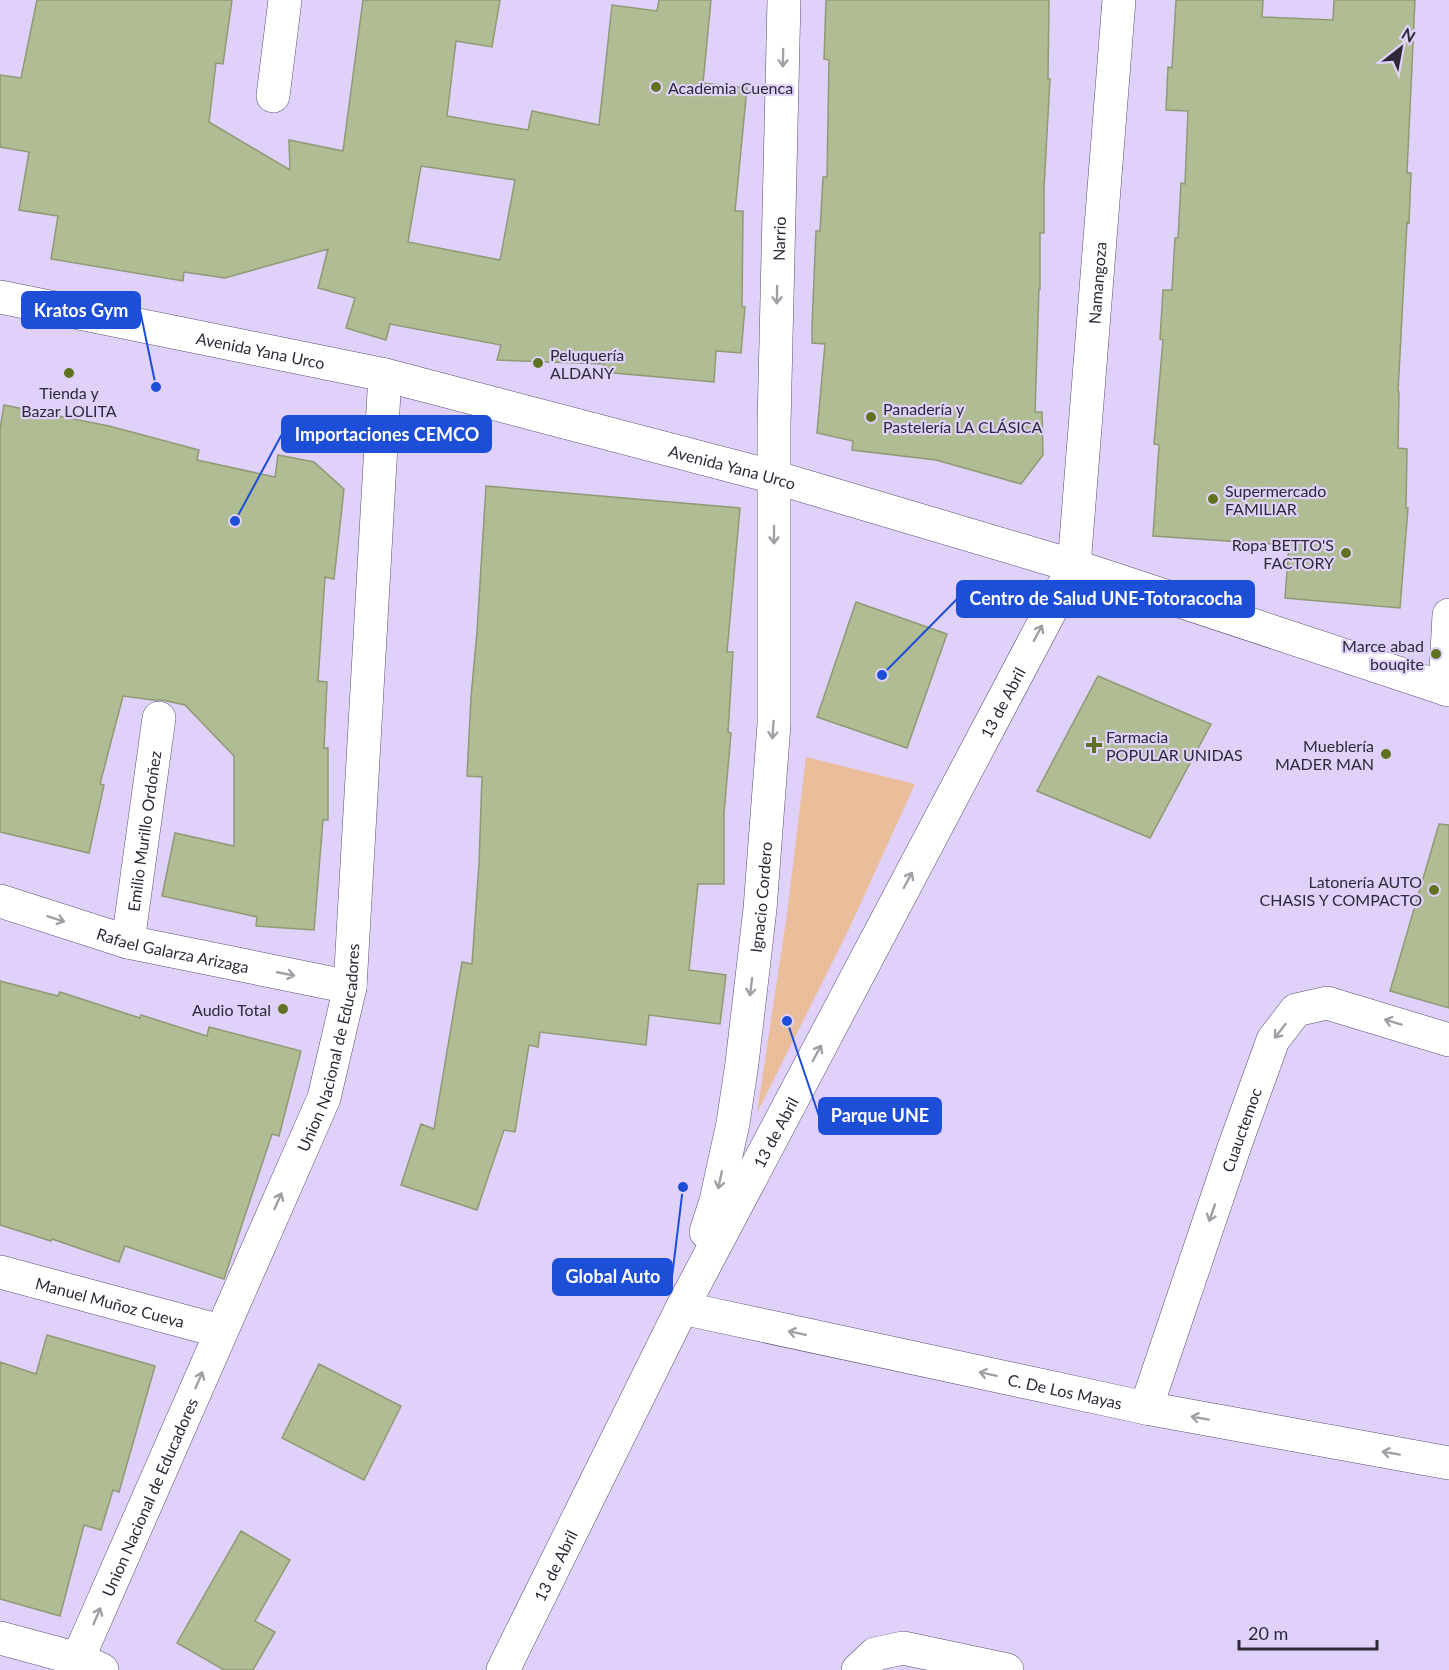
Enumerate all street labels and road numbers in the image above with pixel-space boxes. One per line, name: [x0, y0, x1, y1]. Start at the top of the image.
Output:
street label: Narrio: [768, 216, 788, 261]
street label: Namangoza: [1084, 241, 1109, 325]
street label: Avenida Yana Urco: [195, 328, 327, 372]
street label: Avenida Yana Urco: [667, 440, 798, 492]
street label: 13 de Abril: [976, 664, 1028, 741]
street label: Emilio Murillo Ordoñez: [123, 750, 164, 912]
street label: Ignacio Cordero: [745, 841, 775, 954]
street label: Rafael Galarza Arizaga: [94, 923, 251, 976]
street label: Union Nacional de Educadores: [292, 943, 362, 1154]
street label: Cuauctemoc: [1217, 1085, 1265, 1174]
street label: 13 de Abril: [749, 1093, 801, 1170]
street label: Manuel Muñoz Cueva: [34, 1272, 187, 1331]
street label: C. De Los Mayas: [1006, 1369, 1124, 1412]
street label: Union Nacional de Educadores: [97, 1395, 201, 1599]
street label: 13 de Abril: [529, 1526, 580, 1604]

